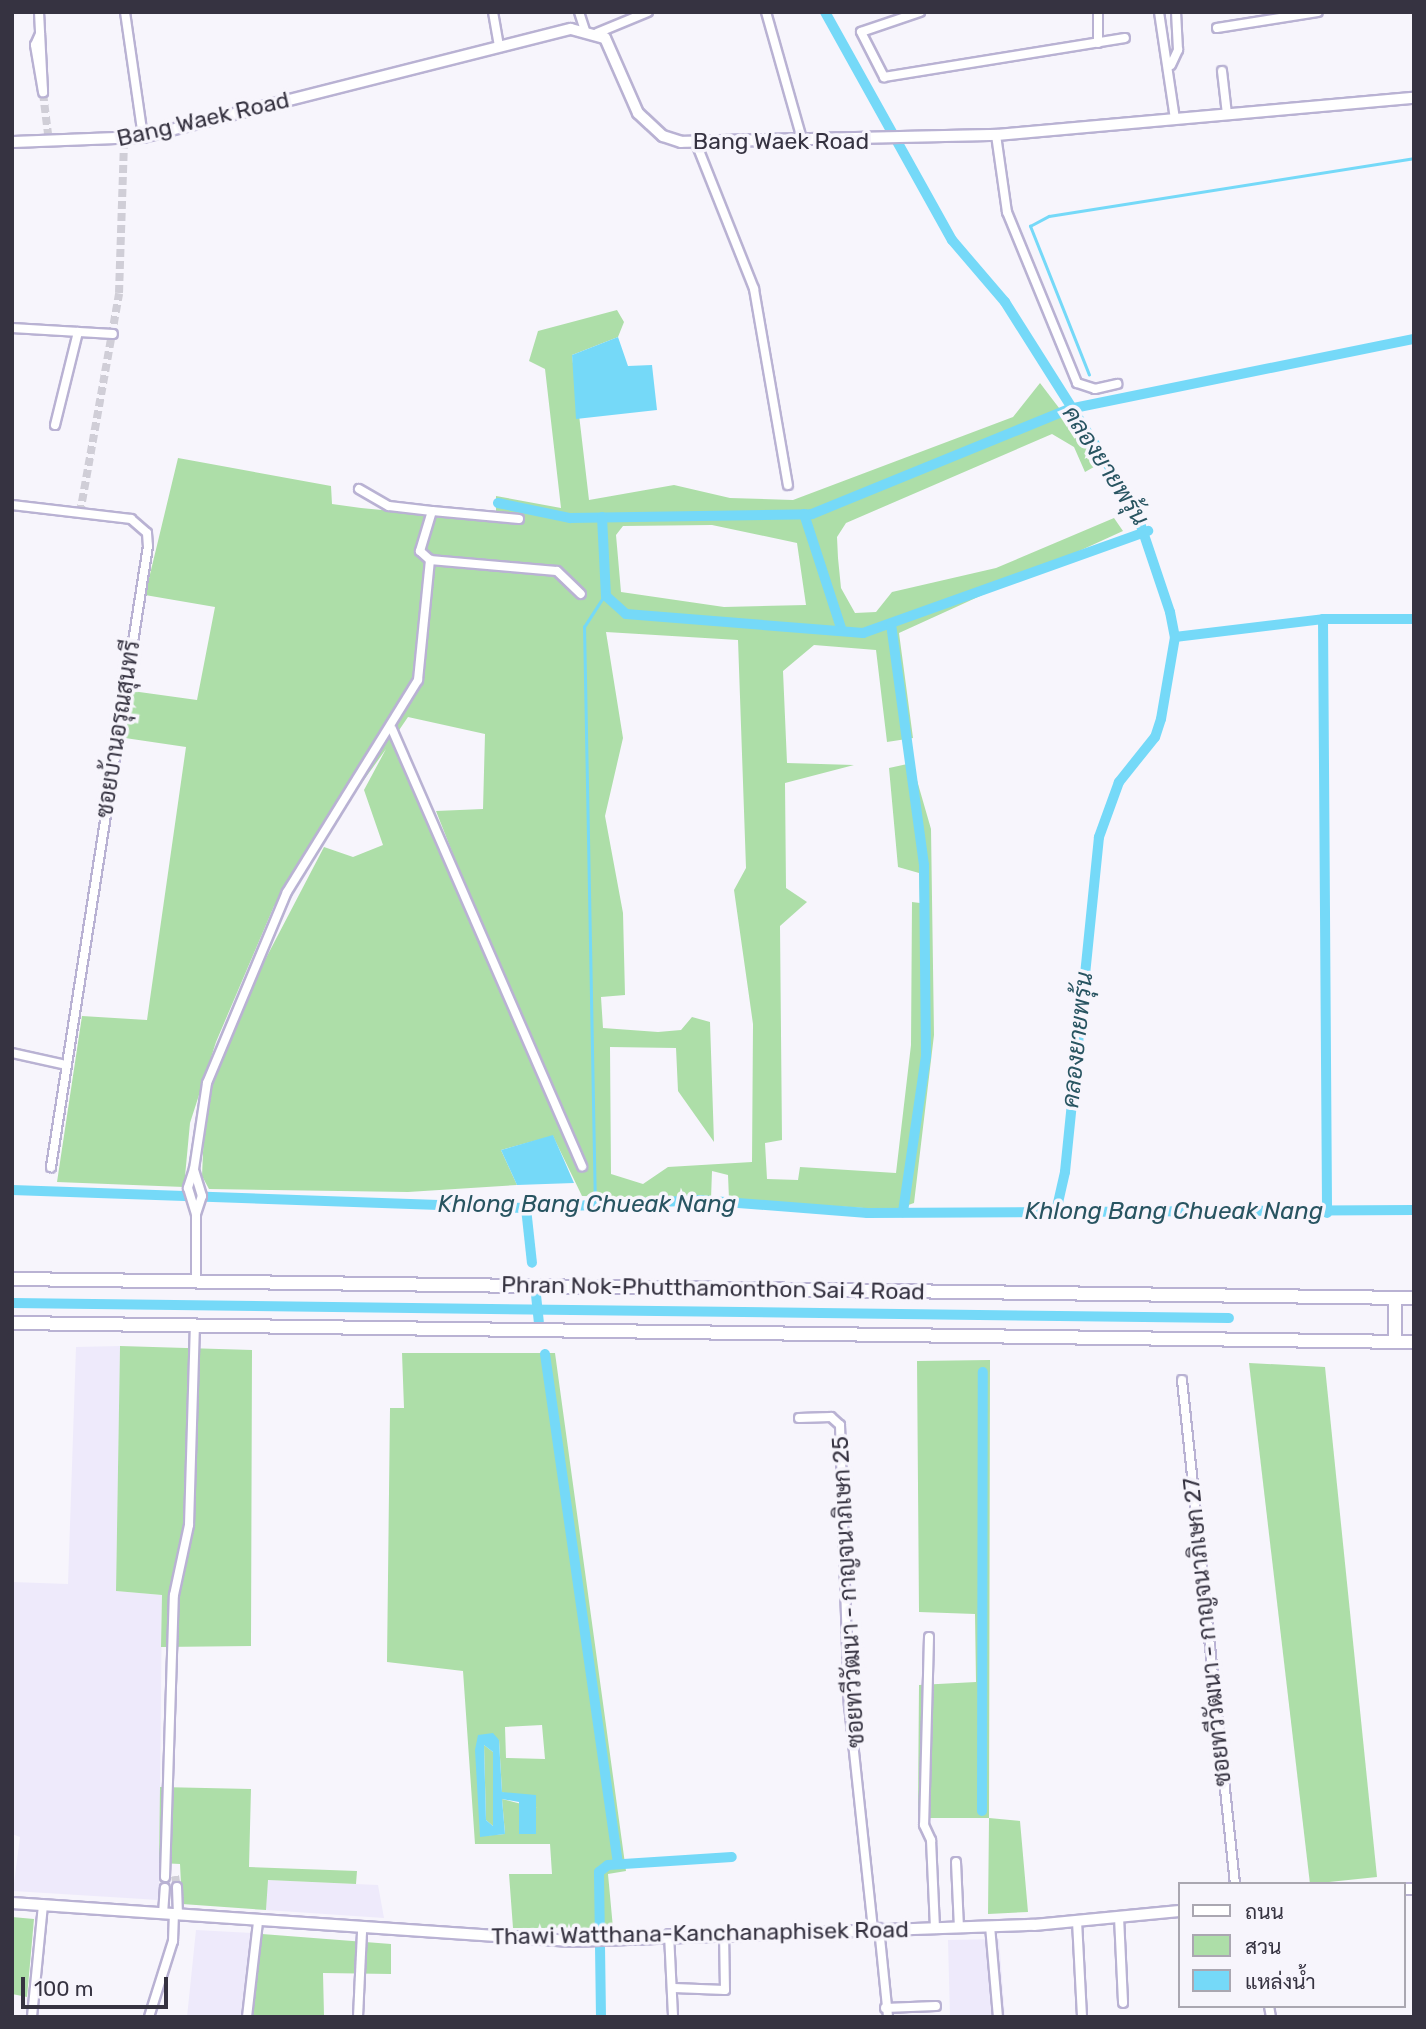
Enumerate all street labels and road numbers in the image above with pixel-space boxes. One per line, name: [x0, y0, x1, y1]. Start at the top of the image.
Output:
street label: Bang Waek Road: [114, 86, 292, 152]
street label: Bang Waek Road: [693, 127, 869, 155]
street label: ซอยบ้านอรุณสุนทรี: [90, 638, 146, 820]
street label: Phran Nok-Phutthamonthon Sai 4 Road: [501, 1271, 925, 1305]
street label: ซอยทวีวัฒนา - กาญจนาภิเษก 25: [826, 1436, 870, 1748]
street label: ซอยทวีวัฒนา - กาญจนาภิเษก 27: [1177, 1476, 1237, 1788]
street label: Thawi Watthana-Kanchanaphisek Road: [491, 1916, 909, 1950]

